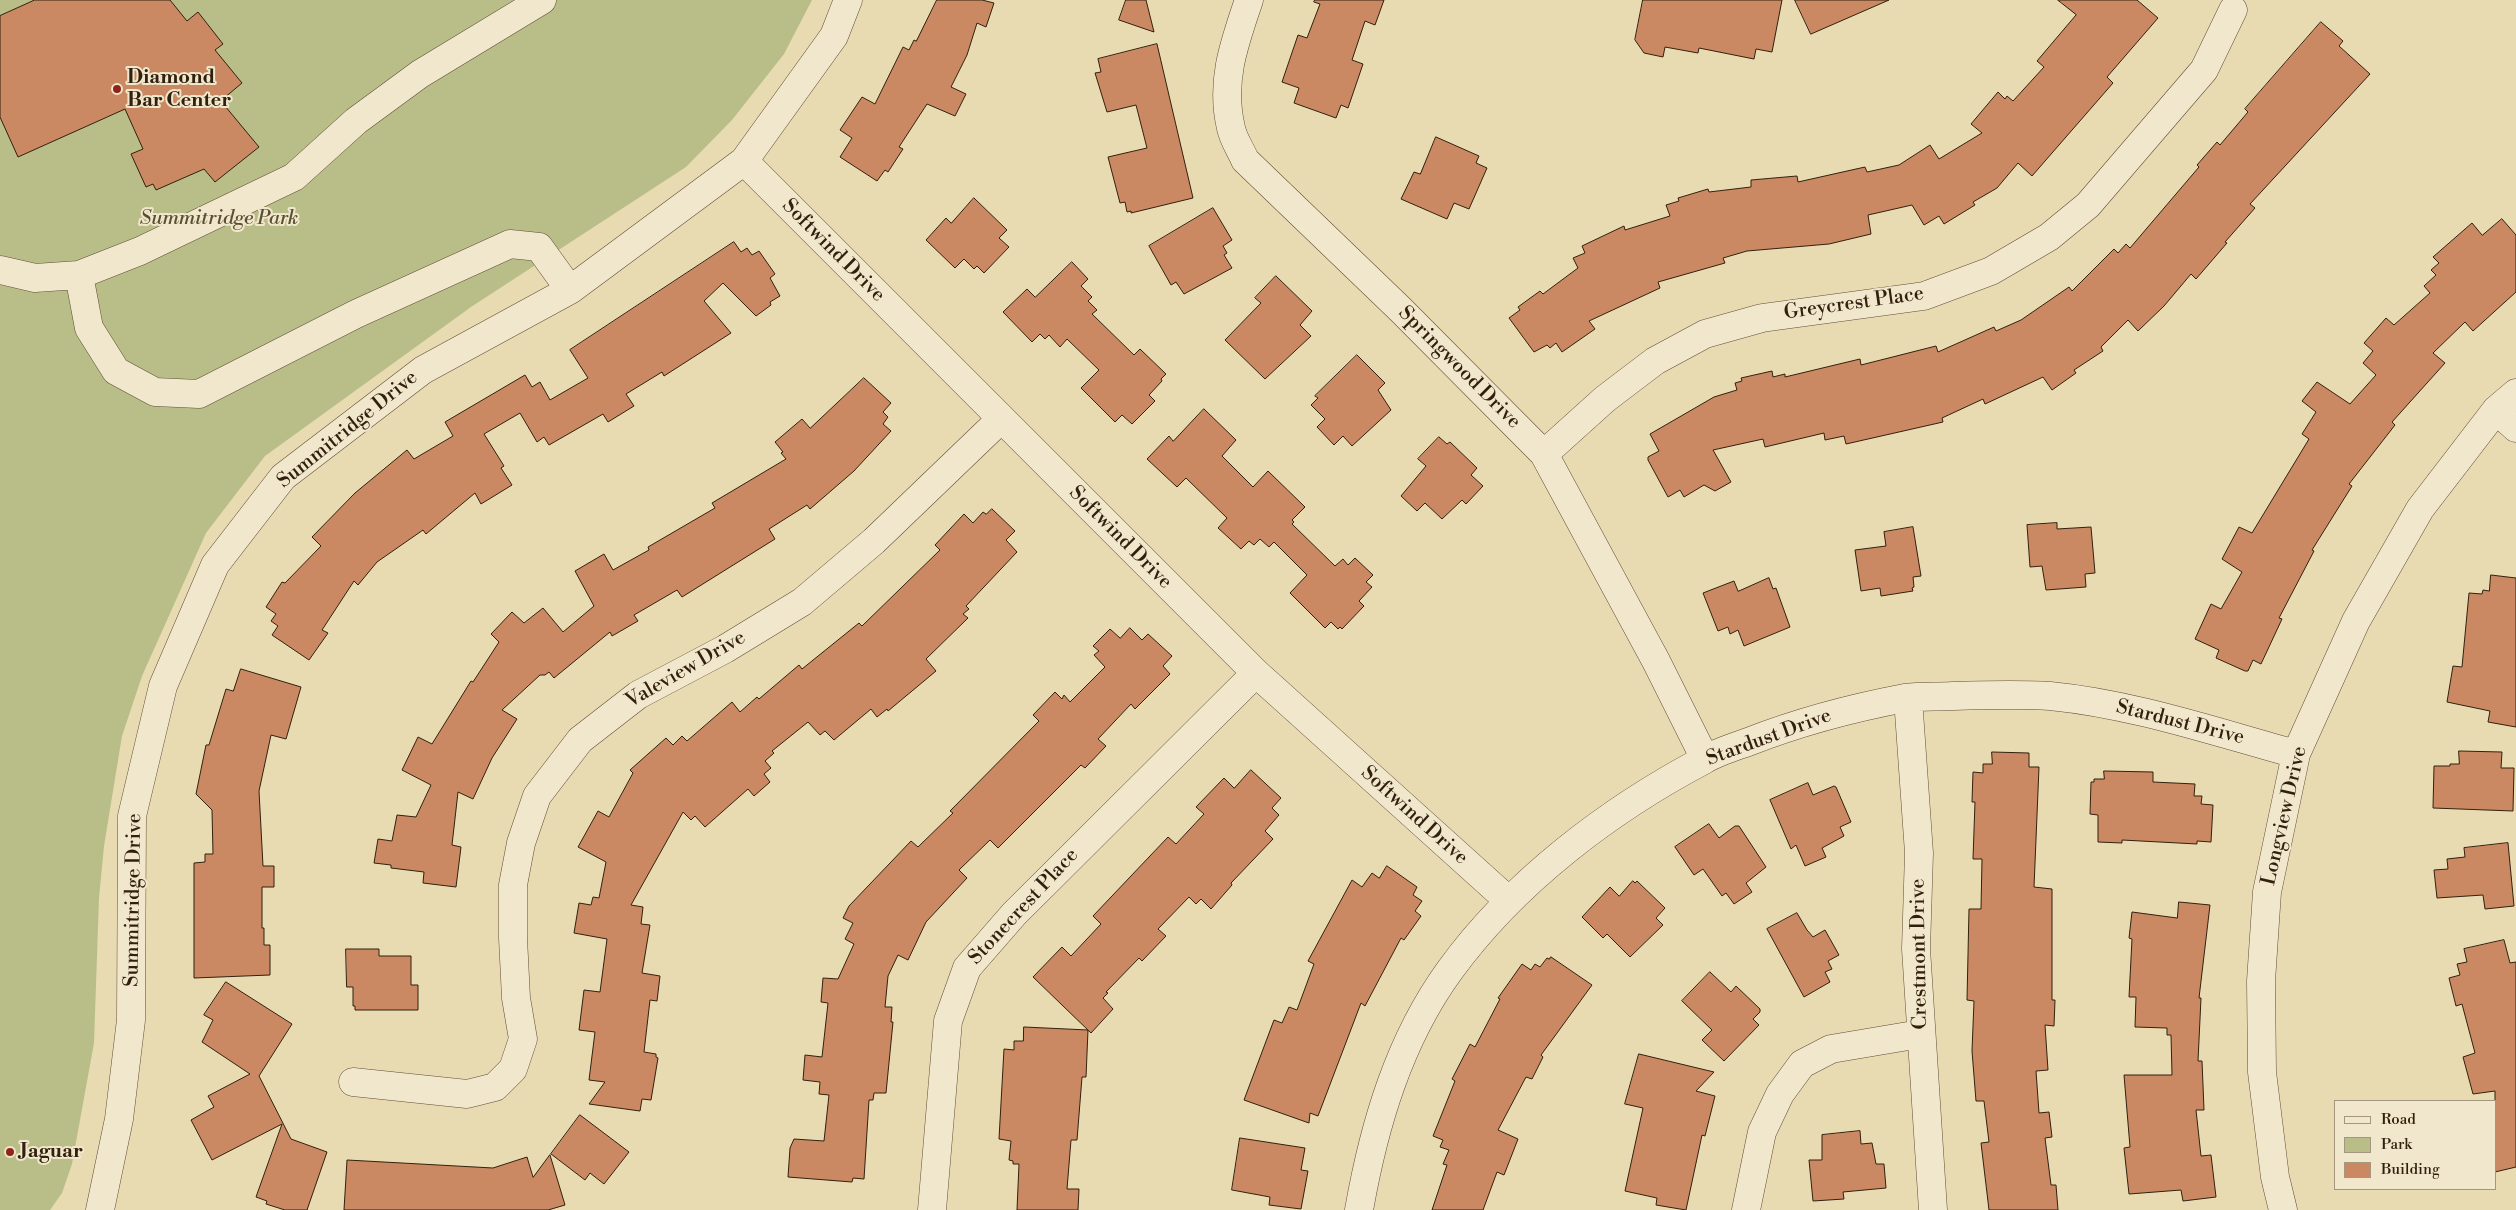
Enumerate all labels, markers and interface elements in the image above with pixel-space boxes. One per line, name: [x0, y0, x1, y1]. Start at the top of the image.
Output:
place label: Diamond Bar Center: [127, 66, 231, 113]
marker: Diamond Bar Center: [111, 83, 123, 95]
street label: Softwind Drive: [776, 194, 890, 308]
park label: Summitridge Park: [140, 207, 298, 231]
street label: Greycrest Place: [1782, 282, 1926, 326]
street label: Springwood Drive: [1393, 302, 1525, 434]
street label: Summitridge Drive: [273, 366, 423, 494]
street label: Softwind Drive: [1063, 481, 1177, 595]
street label: Valeview Drive: [622, 626, 750, 714]
street label: Stardust Drive: [2113, 695, 2247, 751]
street label: Stardust Drive: [1703, 704, 1835, 772]
street label: Longview Drive: [2257, 744, 2313, 888]
street label: Softwind Drive: [1355, 762, 1473, 870]
street label: Summitridge Drive: [120, 813, 148, 987]
street label: Stonecrest Place: [964, 844, 1084, 970]
street label: Crestmont Drive: [1907, 878, 1933, 1030]
legend: [2334, 1100, 2496, 1190]
text: Road: [2381, 1110, 2416, 1129]
text: Park: [2381, 1135, 2412, 1154]
place label: Jaguar: [20, 1140, 83, 1164]
marker: Jaguar: [4, 1146, 16, 1158]
text: Building: [2381, 1160, 2440, 1179]

